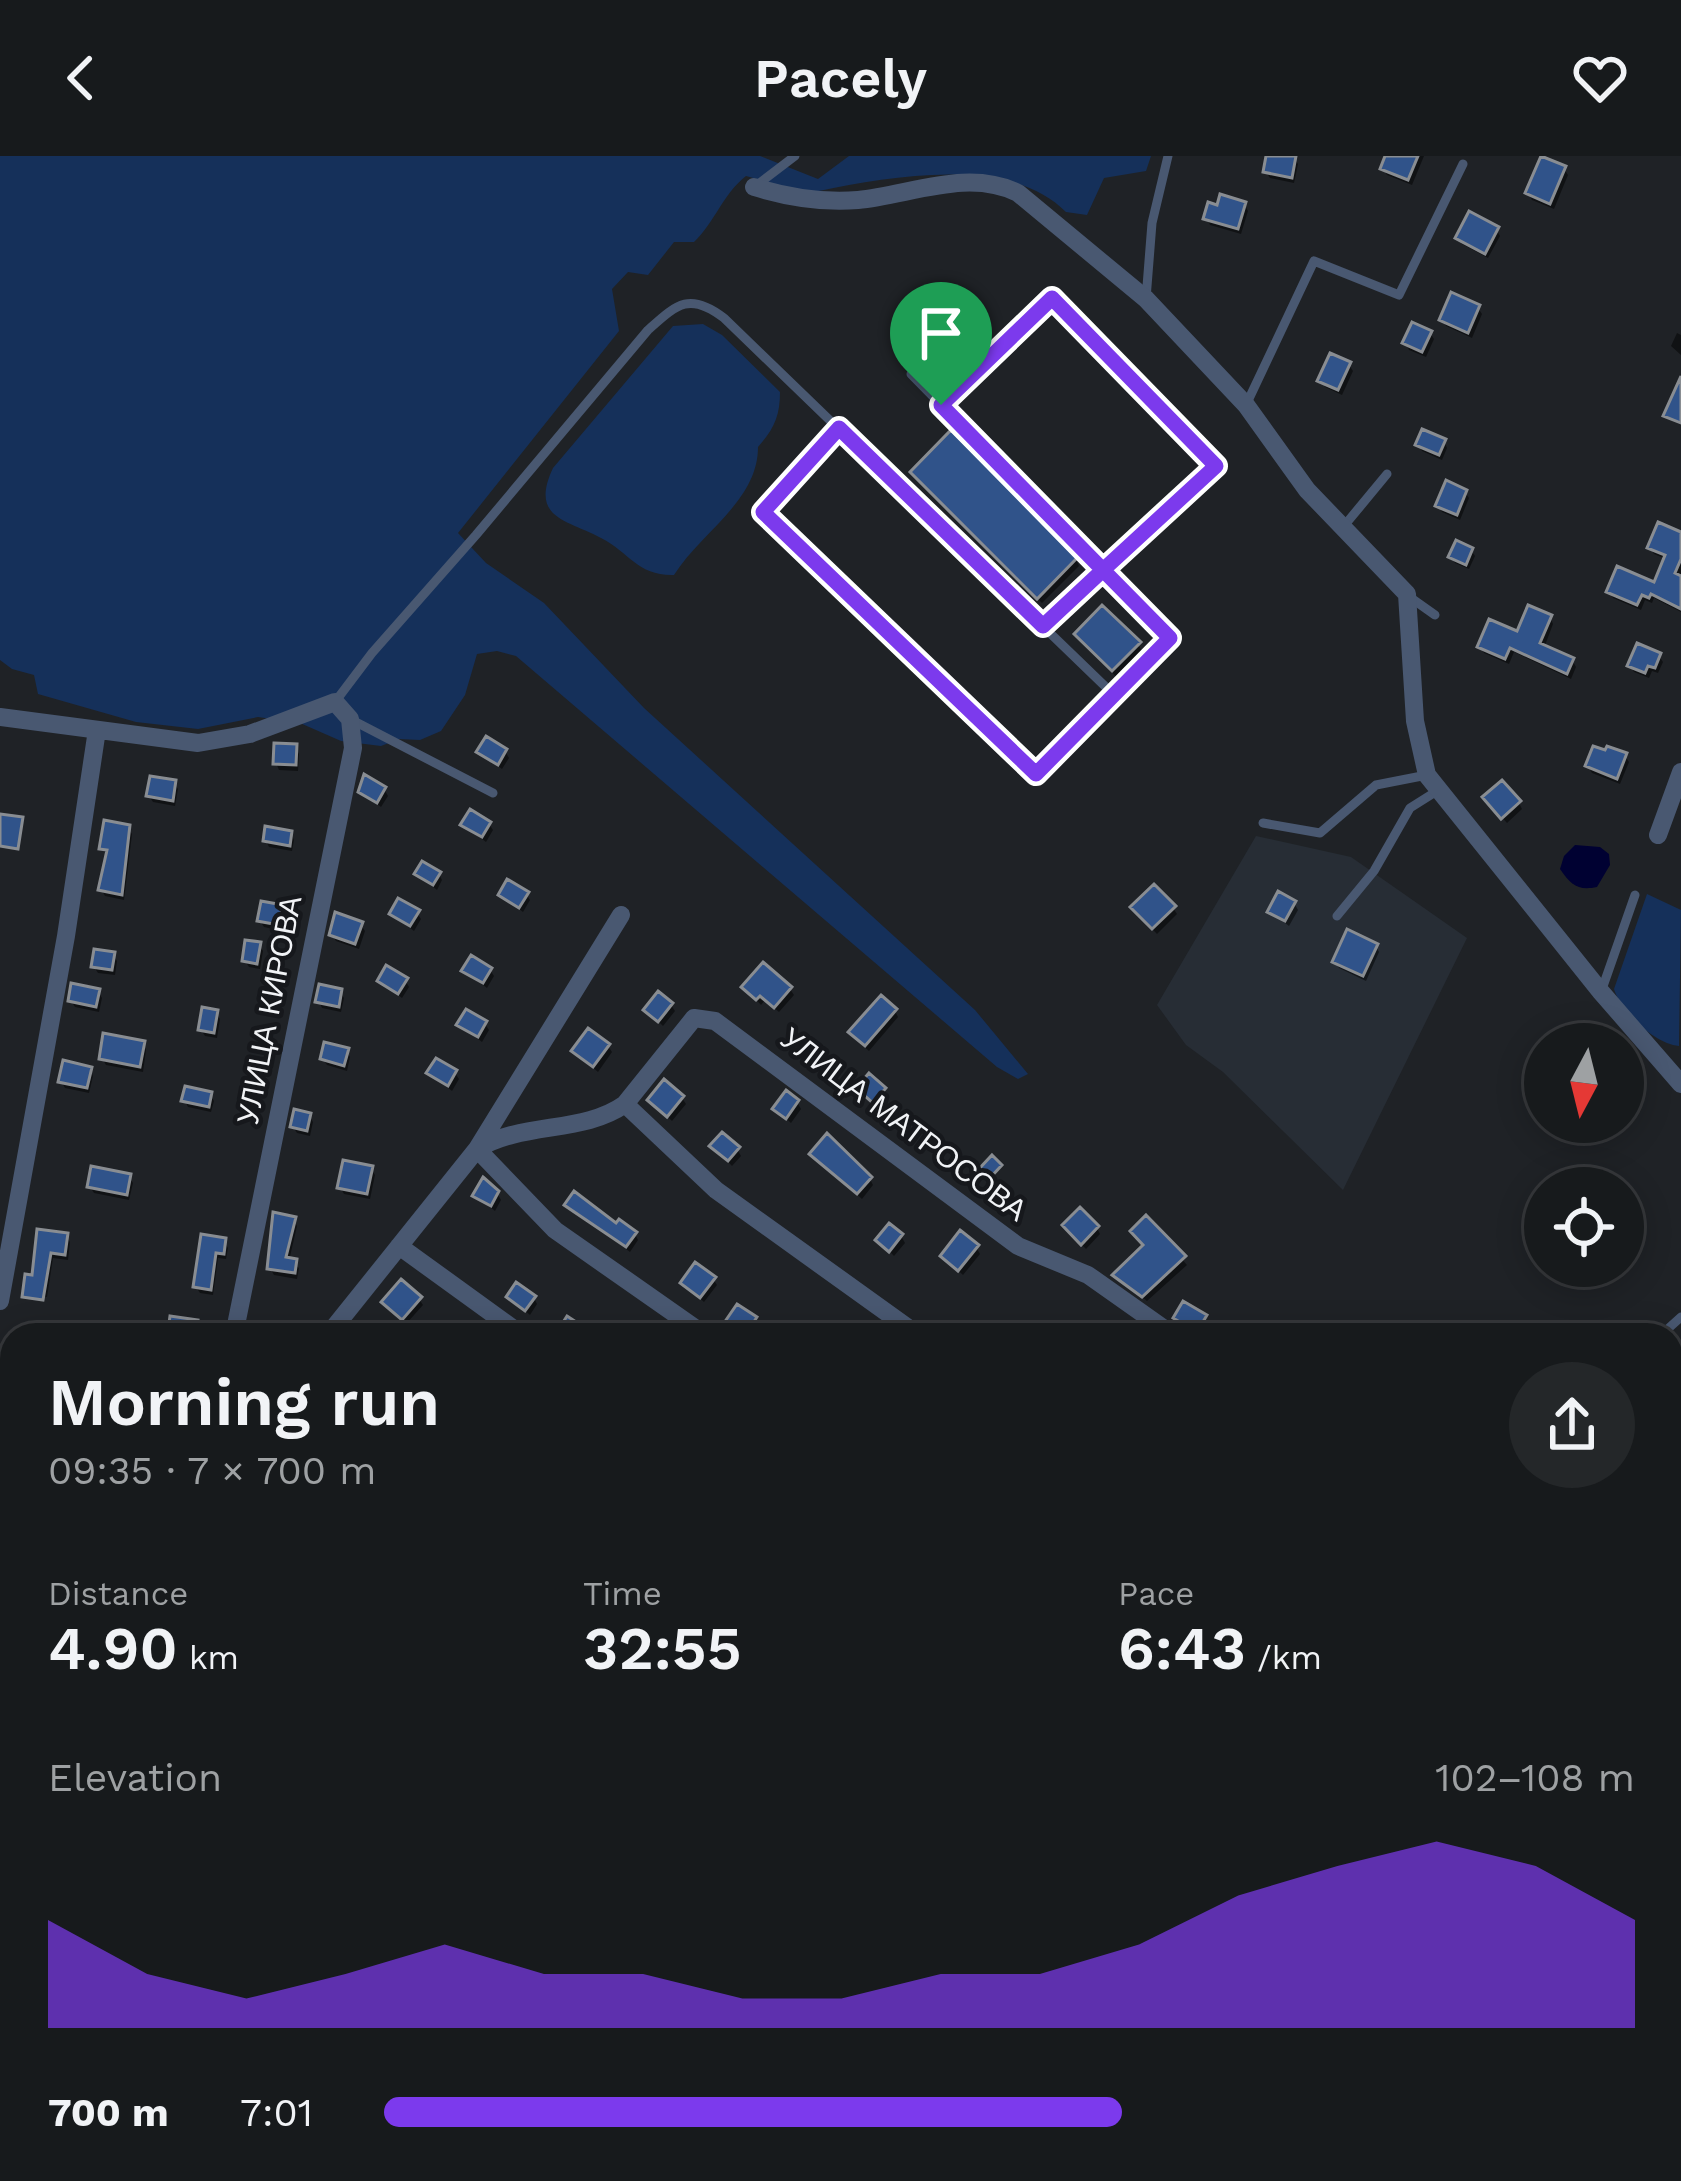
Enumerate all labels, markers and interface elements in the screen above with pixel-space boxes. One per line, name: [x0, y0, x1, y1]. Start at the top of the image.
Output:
icon: back: [48, 45, 114, 111]
icon: heart: [1567, 45, 1633, 111]
text: Pacely: [754, 47, 927, 110]
pin: [890, 282, 992, 405]
icon: arrive: [908, 300, 974, 366]
street label: УЛИЦА КИРОВА: [230, 893, 308, 1127]
street label: УЛИЦА МАТРОСОВА: [774, 1020, 1034, 1228]
north arrow: [1524, 1023, 1644, 1143]
map controls: [1524, 1023, 1644, 1287]
button: locate: [1524, 1167, 1644, 1287]
button: share: [1509, 1362, 1635, 1488]
text: Morning run: [48, 1364, 440, 1441]
text: 09:35 · 7 × 700 m: [48, 1448, 377, 1493]
text: Distance: [48, 1574, 188, 1613]
text: Time: [583, 1574, 662, 1613]
text: Pace: [1118, 1574, 1194, 1613]
text: 4.90: [48, 1613, 178, 1684]
text: 32:55: [583, 1613, 742, 1684]
text: 6:43: [1118, 1613, 1246, 1684]
text: km: [178, 1638, 239, 1677]
text: /km: [1246, 1638, 1322, 1677]
text: Elevation: [48, 1755, 222, 1800]
text: 102–108 m: [1435, 1755, 1635, 1800]
text: 700 m: [48, 2090, 169, 2135]
text: 7:01: [240, 2090, 313, 2135]

